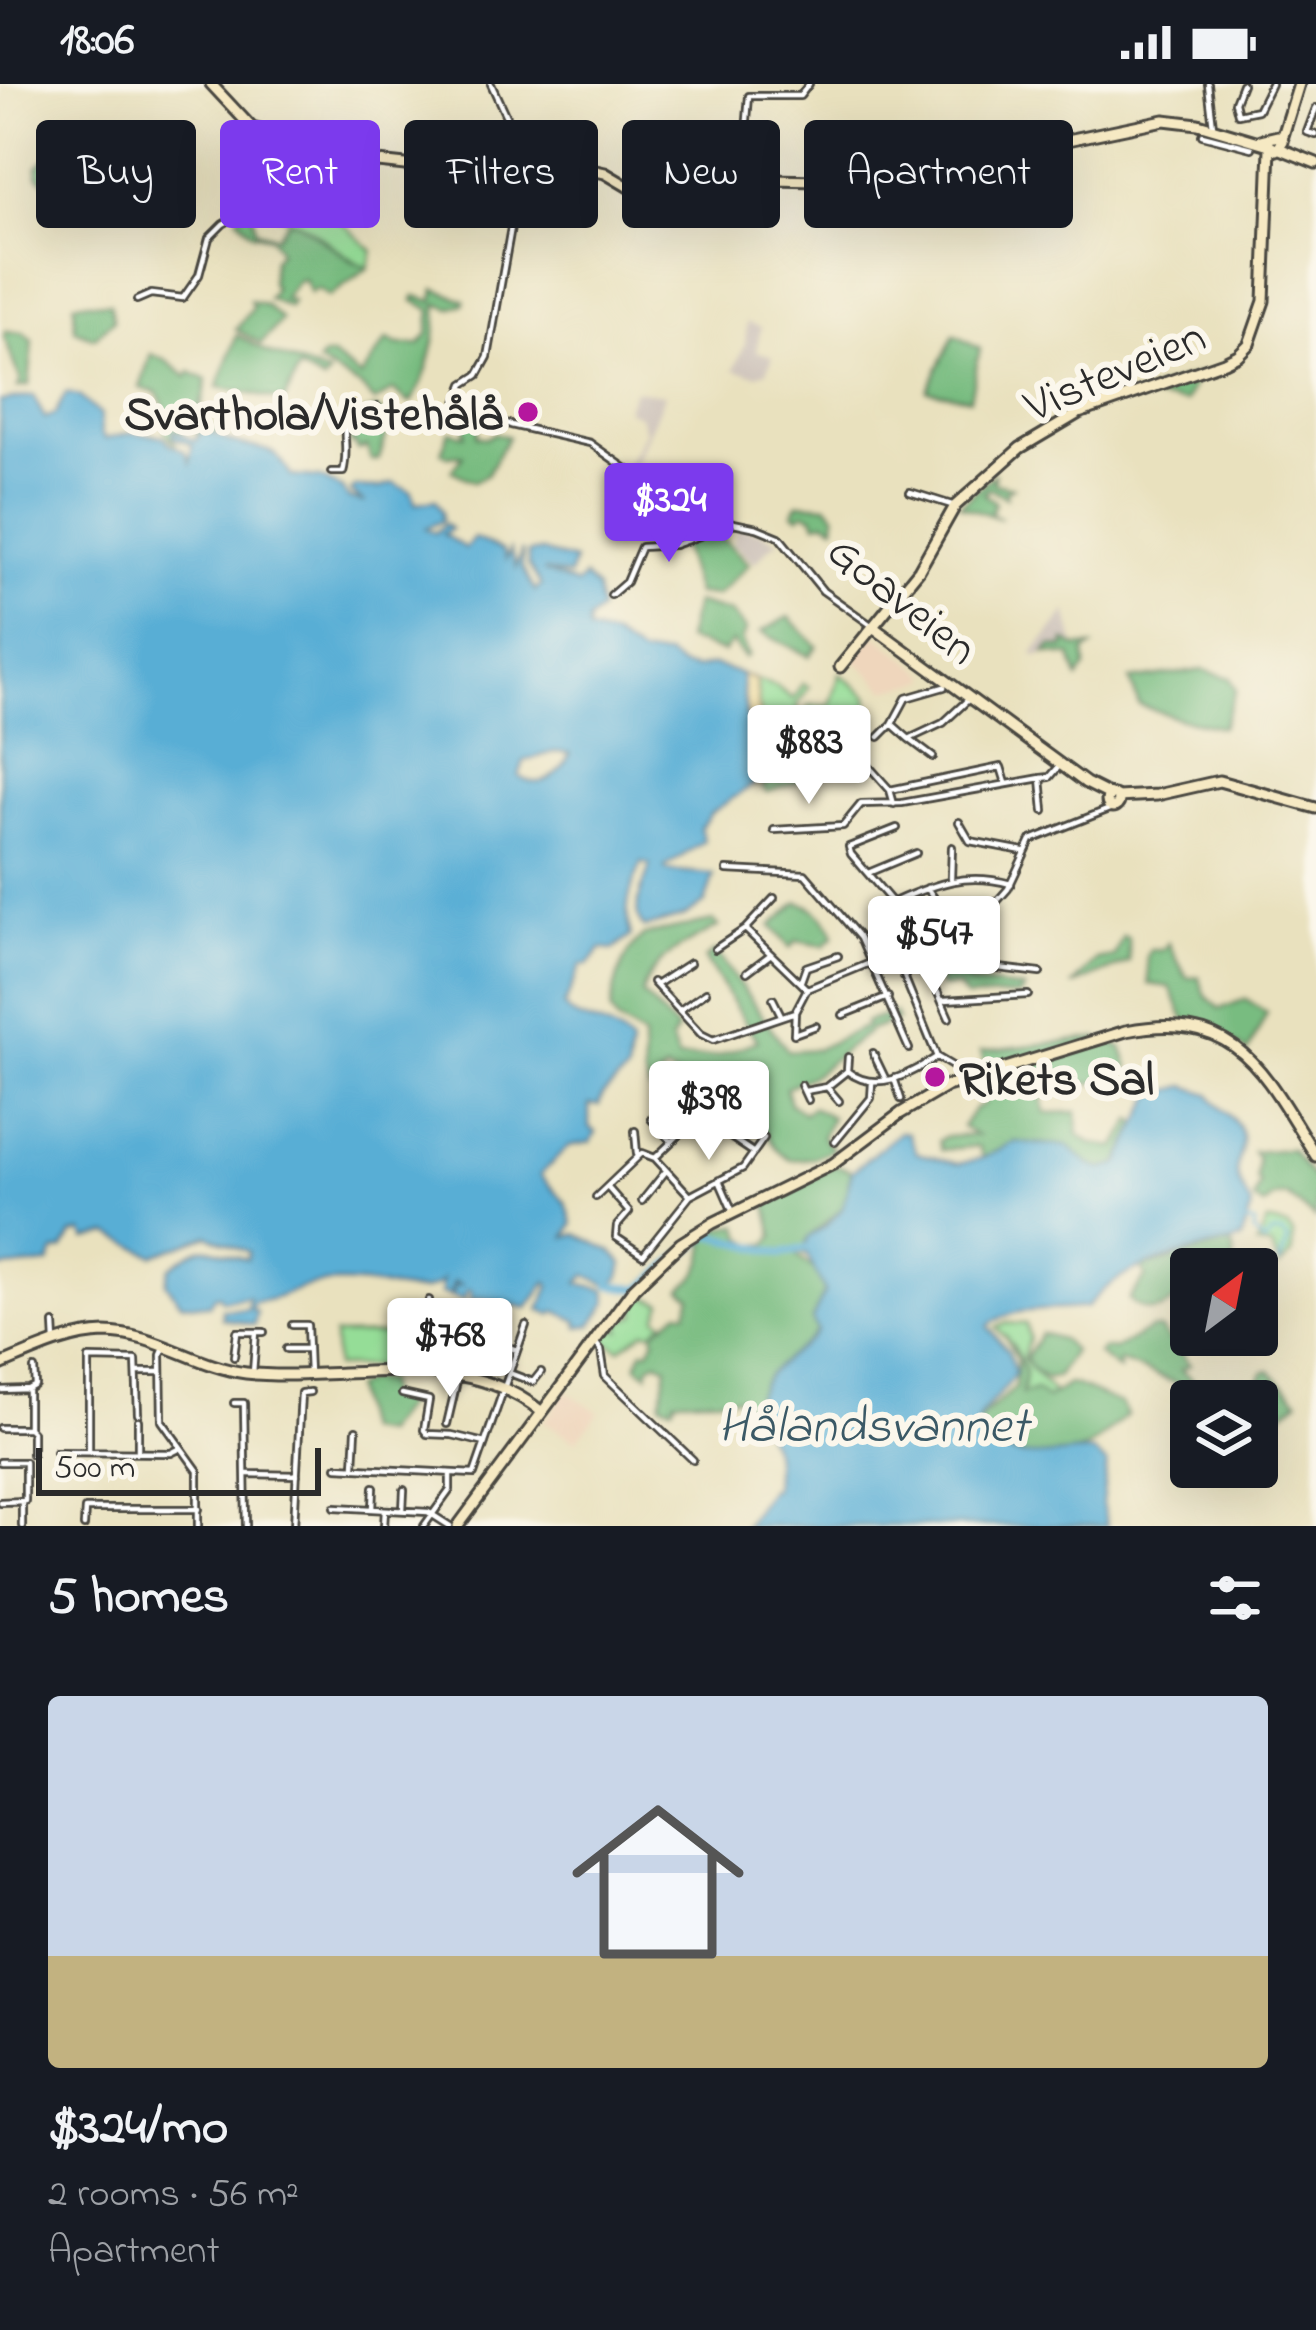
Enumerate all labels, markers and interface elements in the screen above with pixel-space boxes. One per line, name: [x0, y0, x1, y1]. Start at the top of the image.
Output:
text: 18:06: [60, 9, 134, 75]
chip: Buy: [36, 120, 196, 228]
chip: Rent: [220, 120, 380, 228]
chip: Filters: [404, 120, 598, 228]
chip: New: [622, 120, 780, 228]
chip: Apartment: [804, 120, 1073, 228]
street label: Visteveien: [1013, 304, 1218, 444]
place label: Svarthola/Vistehålå: [124, 382, 504, 452]
marker: Svarthola/Vistehålå: [515, 399, 541, 425]
pin: $324: [598, 463, 740, 565]
text: $324: [631, 473, 707, 530]
street label: Goaveien: [810, 519, 991, 685]
pin: $883: [738, 705, 880, 807]
text: $883: [775, 715, 843, 772]
pin: $547: [863, 896, 1005, 998]
text: $547: [895, 906, 973, 963]
place label: Rikets Sal: [959, 1047, 1154, 1117]
pin: $398: [638, 1061, 780, 1163]
marker: Rikets Sal: [922, 1064, 948, 1090]
text: $398: [676, 1071, 742, 1128]
north arrow: [1170, 1248, 1278, 1356]
map controls: [1170, 1248, 1278, 1488]
pin: $768: [379, 1298, 521, 1400]
text: $768: [414, 1308, 486, 1365]
button: layers: [1170, 1380, 1278, 1488]
water label: Hålandsvannet: [718, 1391, 1033, 1466]
scale bar: [36, 1442, 321, 1495]
text: 500 m: [54, 1445, 135, 1493]
text: 5 homes: [48, 1561, 229, 1636]
icon: filters: [1202, 1565, 1268, 1631]
icon: home: [550, 1774, 766, 1990]
text: $324/mo: [48, 2092, 228, 2167]
text: 2 rooms · 56 m²: [48, 2167, 299, 2224]
text: Apartment: [48, 2224, 220, 2281]

